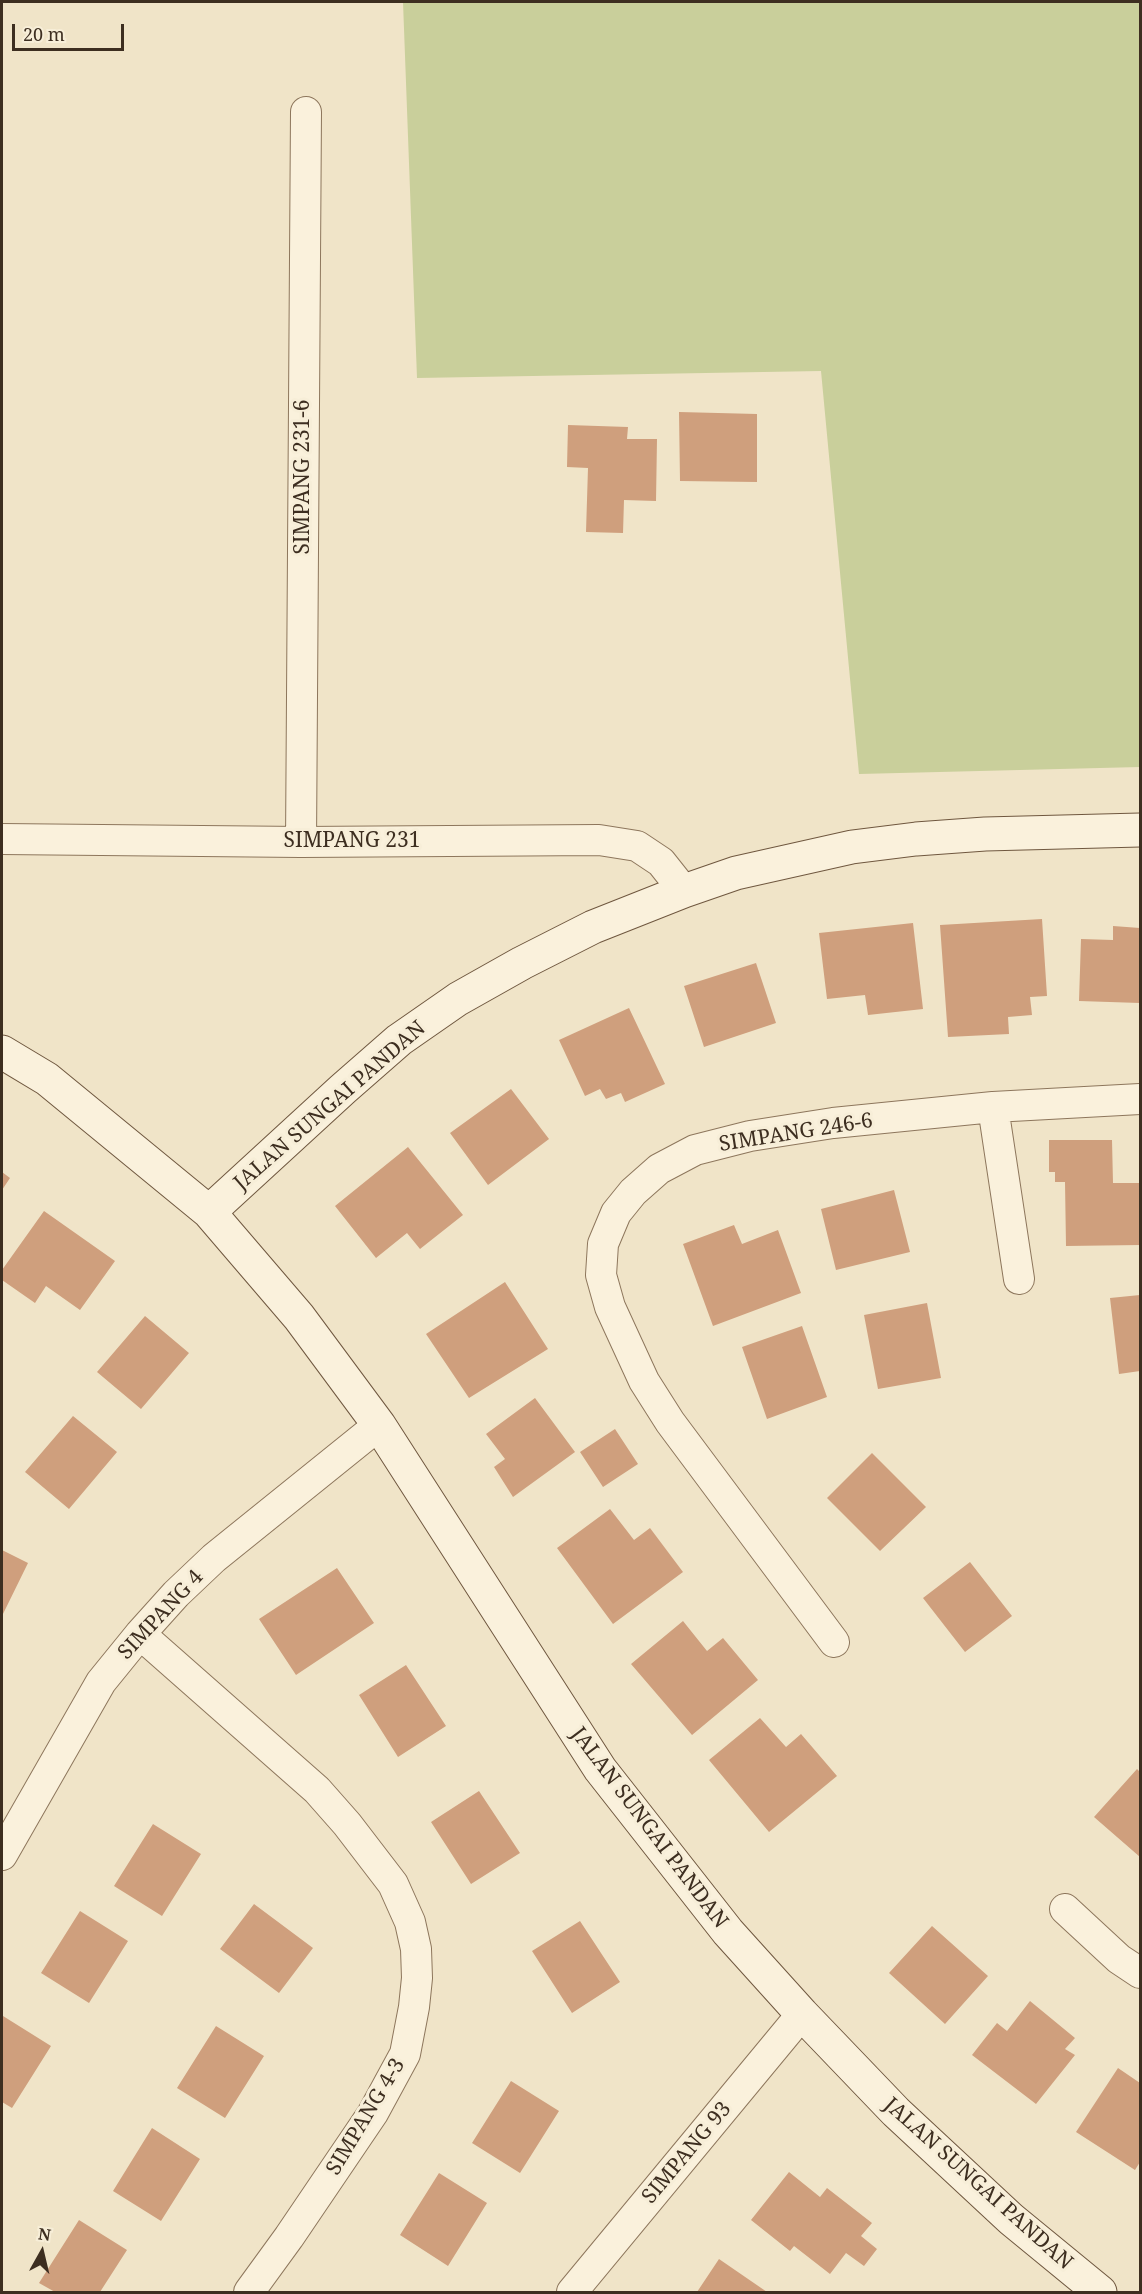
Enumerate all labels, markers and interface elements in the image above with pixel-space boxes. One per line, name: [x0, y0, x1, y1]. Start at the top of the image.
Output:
scale bar: [15, 12, 128, 50]
text: 20 m: [23, 22, 65, 46]
street label: SIMPANG 231-6: [290, 399, 316, 555]
street label: SIMPANG 231: [284, 828, 420, 854]
street label: JALAN SUNGAI PANDAN: [229, 1016, 431, 1196]
street label: SIMPANG 246-6: [717, 1108, 875, 1158]
street label: SIMPANG 4: [113, 1565, 209, 1665]
street label: JALAN SUNGAI PANDAN: [565, 1722, 733, 1934]
street label: SIMPANG 4-3: [321, 2054, 411, 2180]
street label: JALAN SUNGAI PANDAN: [878, 2093, 1078, 2275]
street label: SIMPANG 93: [637, 2097, 737, 2209]
north arrow: [12, 2222, 72, 2282]
text: N: [37, 2222, 52, 2246]

